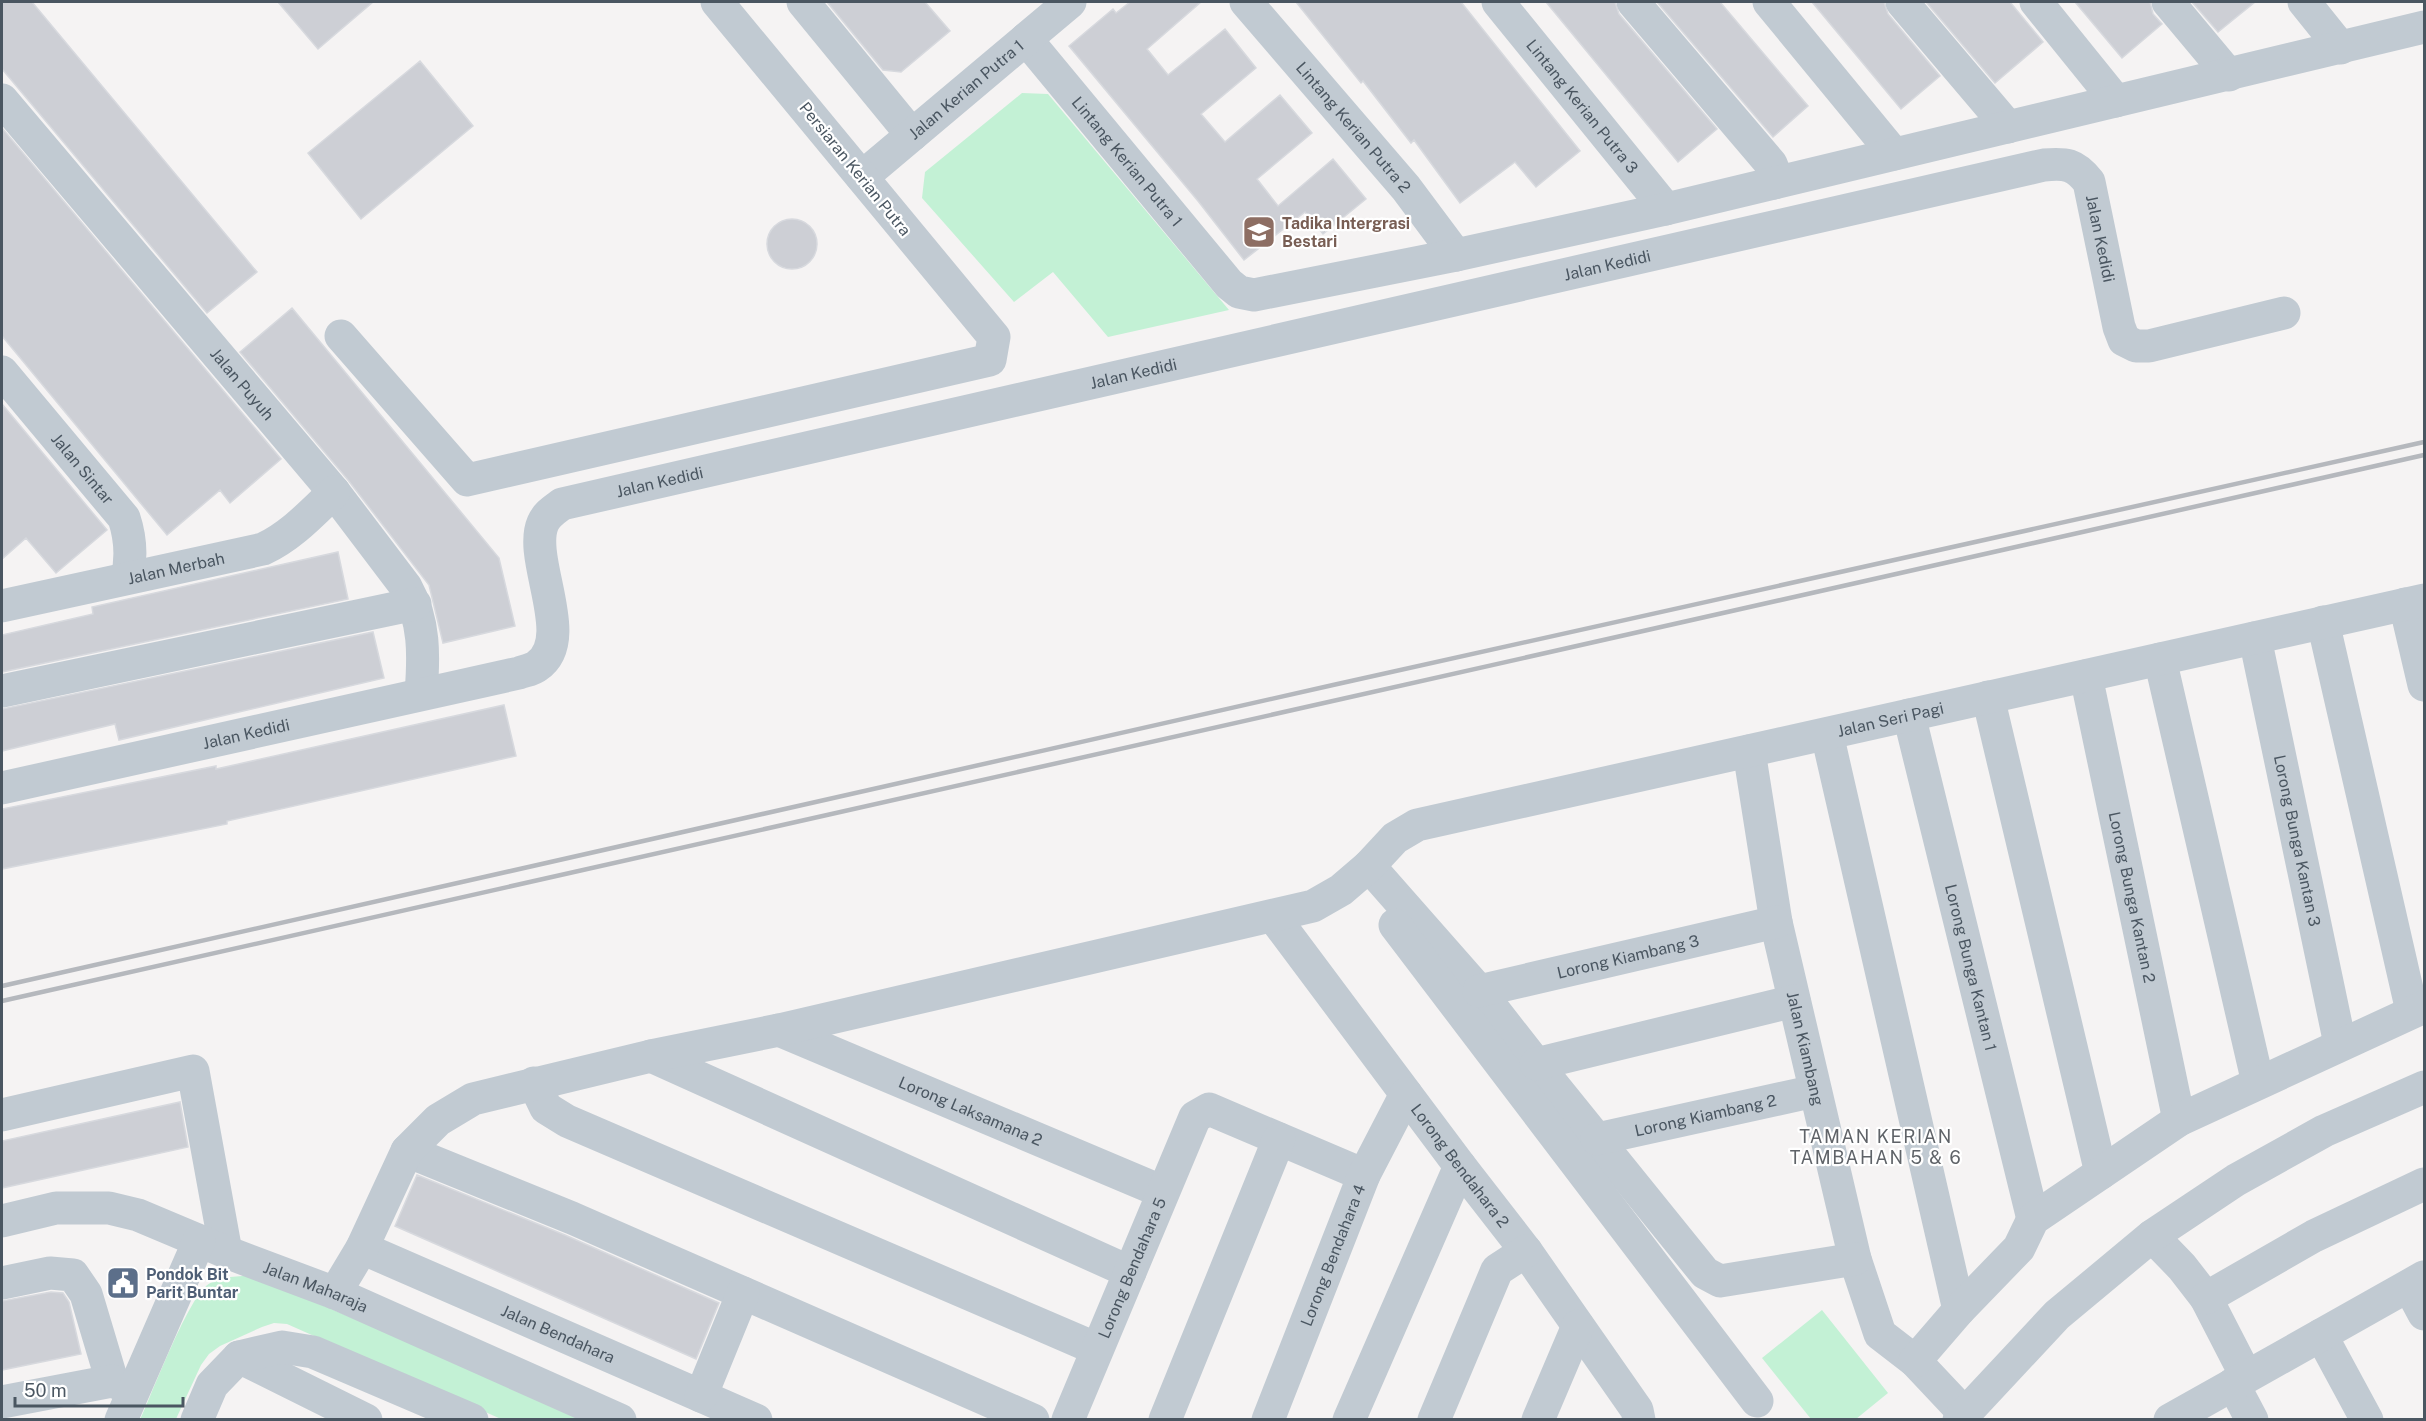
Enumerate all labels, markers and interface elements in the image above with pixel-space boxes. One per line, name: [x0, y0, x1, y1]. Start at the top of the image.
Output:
street label: Lintang Kerian Putra 3: [1523, 35, 1642, 177]
street label: Jalan Kerian Putra 1: [905, 36, 1027, 143]
street label: Lintang Kerian Putra 2: [1292, 58, 1415, 196]
street label: Lintang Kerian Putra 1: [1068, 93, 1187, 230]
street label: Persiaran Kerian Putra: [795, 98, 915, 240]
street label: Jalan Kedidi: [2082, 193, 2119, 284]
school or university icon: Tadika Intergrasi Bestari: [1241, 214, 1277, 250]
place label: Tadika Intergrasi Bestari: [1282, 214, 1410, 251]
street label: Jalan Kedidi: [1562, 246, 1653, 284]
street label: Jalan Puyuh: [207, 344, 278, 424]
street label: Jalan Kedidi: [1088, 354, 1179, 392]
street label: Jalan Sintar: [48, 429, 118, 508]
street label: Jalan Kedidi: [614, 463, 705, 501]
street label: Jalan Merbah: [126, 548, 226, 588]
street label: Jalan Seri Pagi: [1835, 698, 1945, 740]
street label: Jalan Kedidi: [201, 715, 291, 753]
street label: Lorong Bunga Kantan 3: [2270, 753, 2325, 928]
street label: Lorong Bunga Kantan 2: [2105, 810, 2160, 984]
street label: Lorong Bunga Kantan 1: [1941, 882, 2001, 1053]
street label: Lorong Kiambang 3: [1555, 931, 1701, 982]
street label: Jalan Kiambang: [1783, 989, 1828, 1108]
street label: Lorong Laksamana 2: [896, 1072, 1045, 1150]
street label: Lorong Kiambang 2: [1633, 1090, 1778, 1140]
street label: Lorong Bendahara 2: [1407, 1100, 1513, 1231]
district label: TAMAN KERIAN TAMBAHAN 5 & 6: [1790, 1126, 1962, 1168]
street label: Lorong Bendahara 4: [1296, 1182, 1369, 1329]
street label: Lorong Bendahara 5: [1094, 1195, 1170, 1341]
street label: Jalan Maharaja: [261, 1257, 371, 1316]
public building icon: Pondok Bit Parit Buntar: [105, 1265, 141, 1301]
place label: Pondok Bit Parit Buntar: [146, 1265, 239, 1302]
street label: Jalan Bendahara: [498, 1300, 618, 1367]
scale bar: [15, 1370, 183, 1408]
text: 50 m: [24, 1380, 67, 1401]

